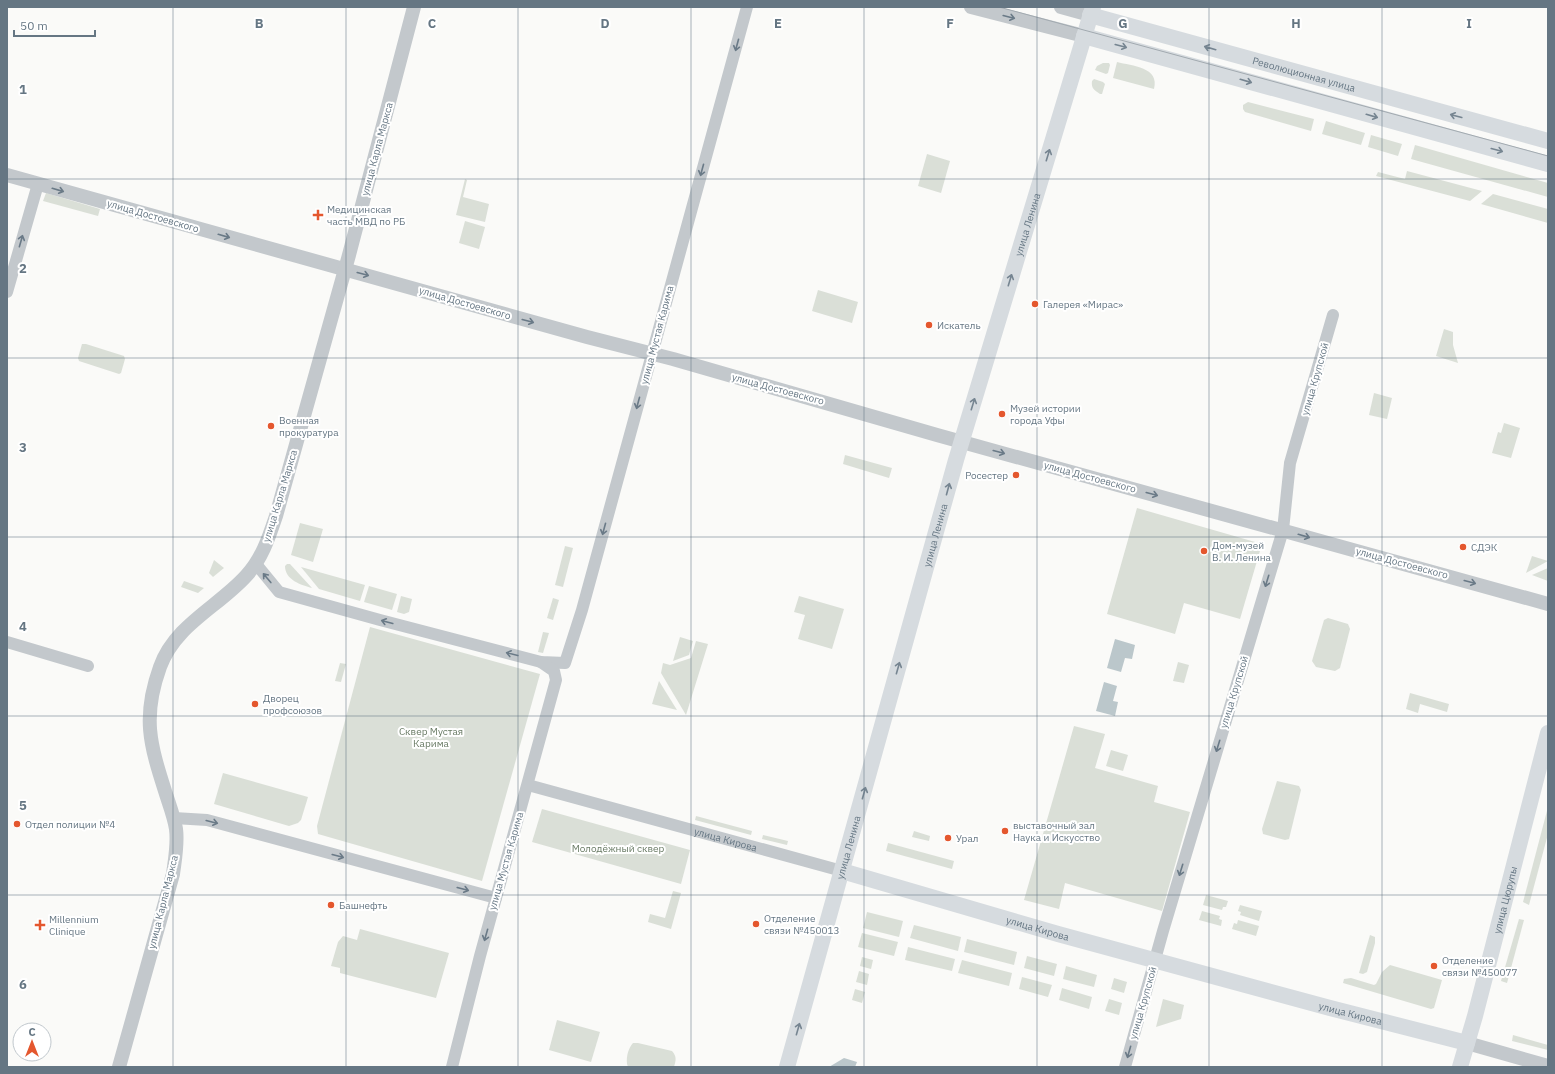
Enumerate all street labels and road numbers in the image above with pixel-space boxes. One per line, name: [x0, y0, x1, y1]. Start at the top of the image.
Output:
street label: Революционная улица: [1251, 54, 1358, 94]
street label: улица Карла Маркса: [358, 100, 396, 197]
street label: улица Ленина: [1011, 191, 1043, 258]
street label: улица Достоевского: [106, 197, 201, 235]
street label: улица Достоевского: [418, 284, 513, 322]
street label: улица Мустая Карима: [638, 284, 677, 386]
street label: улица Крупской: [1298, 341, 1332, 417]
street label: улица Достоевского: [730, 370, 826, 408]
street label: улица Карла Маркса: [260, 448, 300, 544]
street label: улица Достоевского: [1042, 458, 1138, 496]
street label: улица Ленина: [920, 501, 950, 569]
street label: улица Достоевского: [1354, 544, 1450, 582]
street label: улица Крупской: [1217, 654, 1251, 730]
street label: улица Мустая Карима: [486, 810, 526, 912]
street label: улица Ленина: [833, 813, 863, 881]
street label: улица Кирова: [693, 824, 759, 854]
street label: улица Карла Маркса: [145, 853, 181, 950]
street label: улица Цюрупы: [1490, 865, 1520, 935]
street label: улица Кирова: [1005, 913, 1071, 943]
street label: улица Крупской: [1126, 965, 1160, 1041]
street label: улица Кирова: [1317, 999, 1384, 1028]

